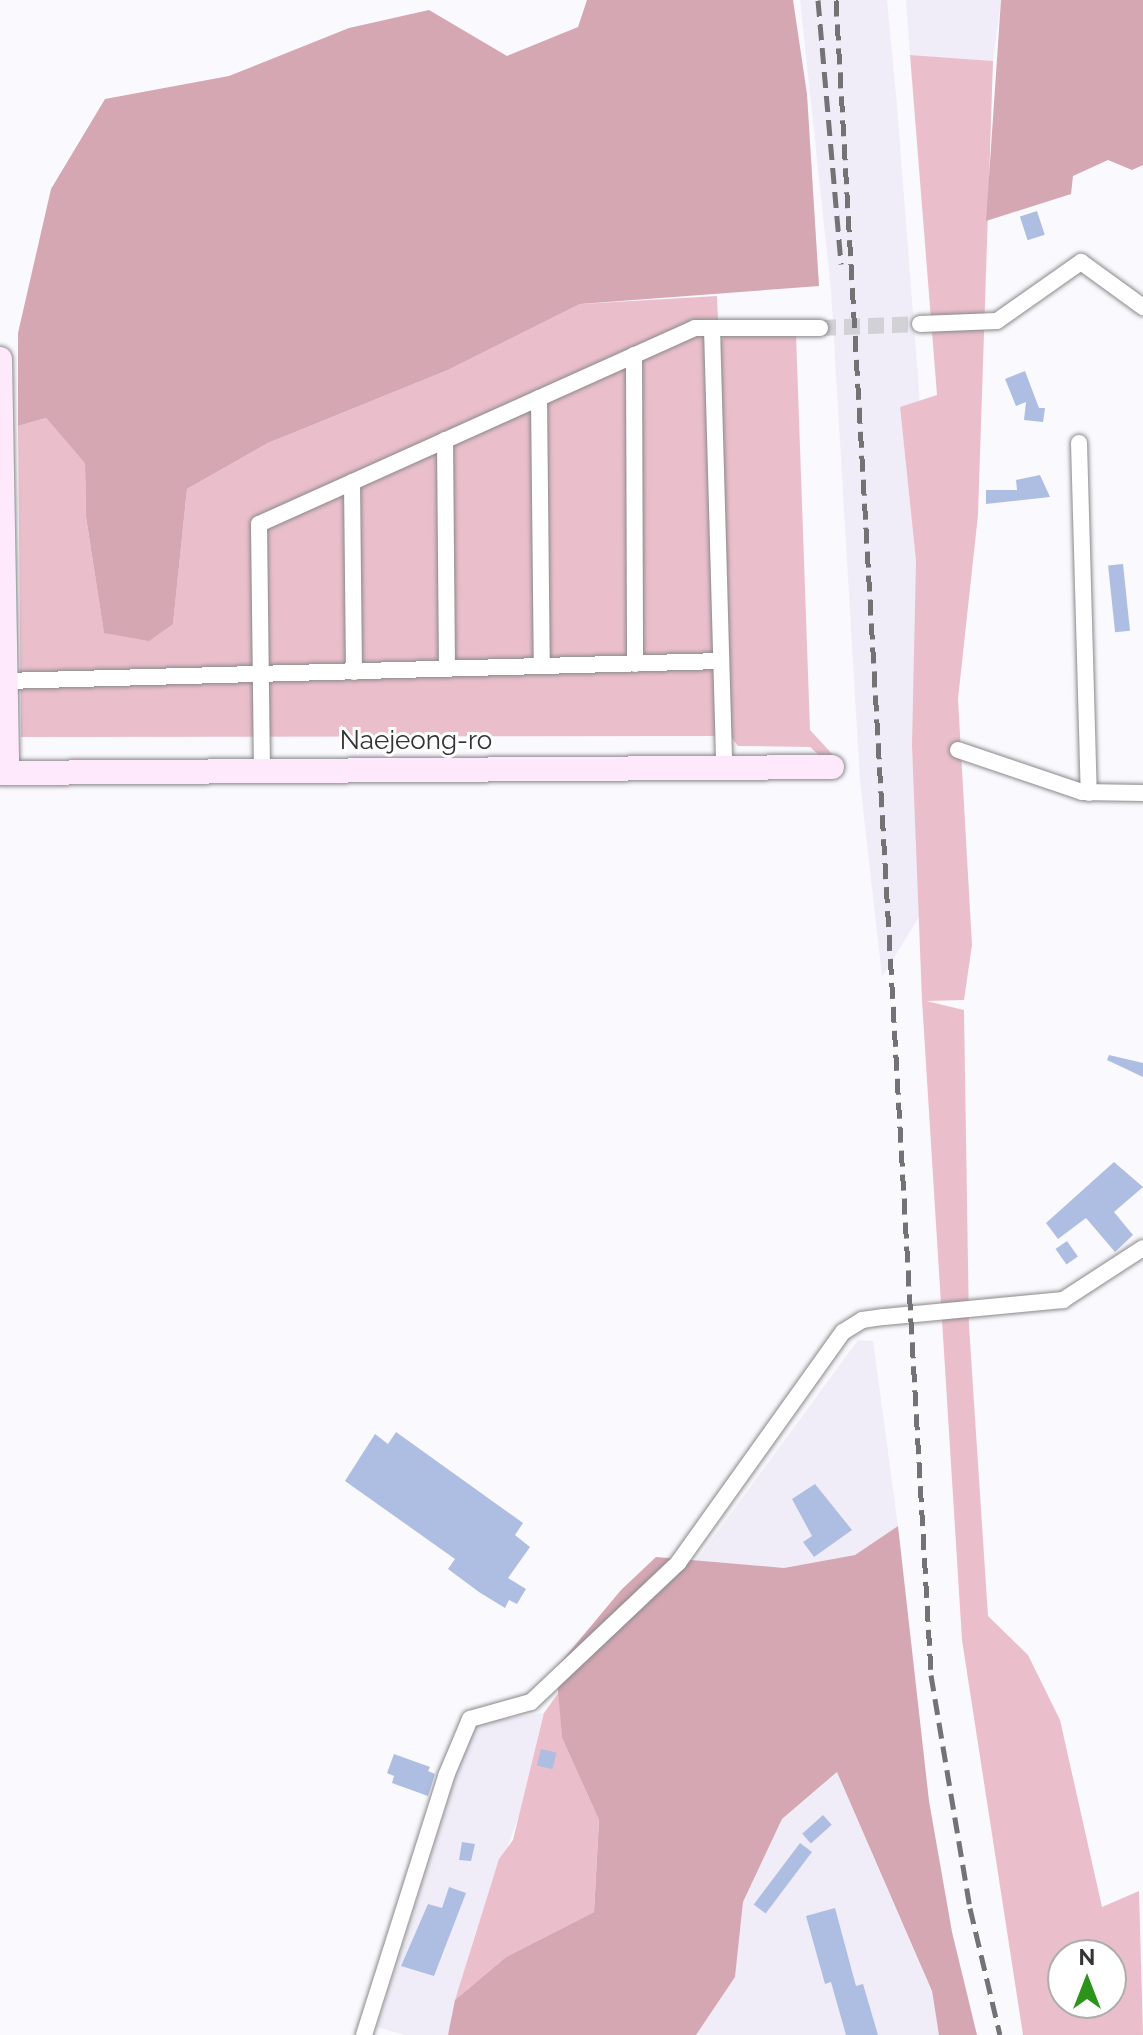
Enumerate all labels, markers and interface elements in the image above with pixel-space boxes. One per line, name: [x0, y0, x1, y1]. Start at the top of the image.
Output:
street label: Naejeong-ro: [340, 725, 492, 757]
north arrow: [1047, 1939, 1127, 2019]
text: N: [1079, 1944, 1095, 1970]

